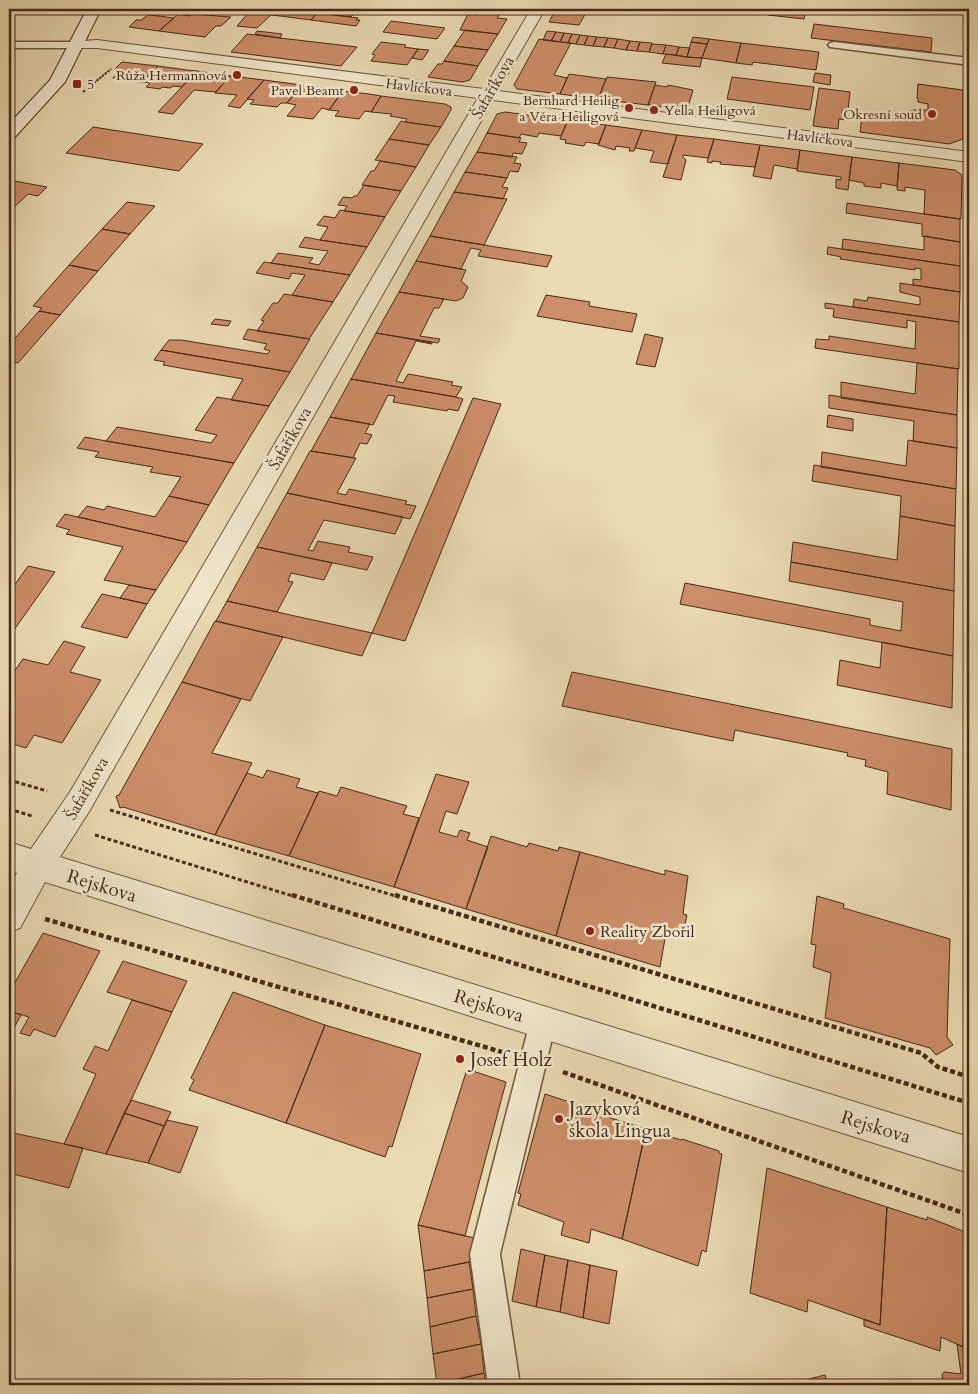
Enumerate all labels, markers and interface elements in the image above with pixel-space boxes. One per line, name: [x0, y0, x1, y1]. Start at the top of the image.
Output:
street label: Šafaříkova: [466, 52, 520, 123]
place label: Růža Hermannová: [116, 66, 227, 85]
marker: Růža Hermannová: [231, 69, 243, 81]
street label: Havlíčkova: [385, 74, 453, 101]
place label: 5: [87, 75, 94, 94]
marker: 5: [71, 78, 83, 90]
place label: Pavel Beamt: [271, 81, 345, 100]
marker: Pavel Beamt: [348, 84, 360, 96]
place label: Bernhard Heilig a Věra Heiligová: [520, 91, 619, 126]
place label: Yella Heiligová: [664, 101, 756, 120]
marker: Bernhard Heilig a Věra Heiligová: [623, 102, 635, 114]
marker: Yella Heiligová: [648, 104, 660, 116]
place label: Okresní soud: [843, 105, 923, 124]
marker: Okresní soud: [926, 108, 938, 120]
street label: Havlíčkova: [786, 125, 854, 152]
street label: Šafaříkova: [263, 403, 317, 474]
street label: Šafaříkova: [60, 753, 114, 824]
street label: Rejskova: [64, 863, 140, 909]
place label: Reality Zbořil: [600, 921, 695, 943]
marker: Reality Zbořil: [584, 925, 596, 937]
street label: Rejskova: [451, 983, 527, 1029]
place label: Josef Holz: [467, 1047, 553, 1073]
marker: Josef Holz: [454, 1053, 466, 1065]
place label: Jazyková škola Lingua: [566, 1096, 671, 1144]
street label: Rejskova: [838, 1104, 914, 1150]
marker: Jazyková škola Lingua: [553, 1113, 565, 1125]

